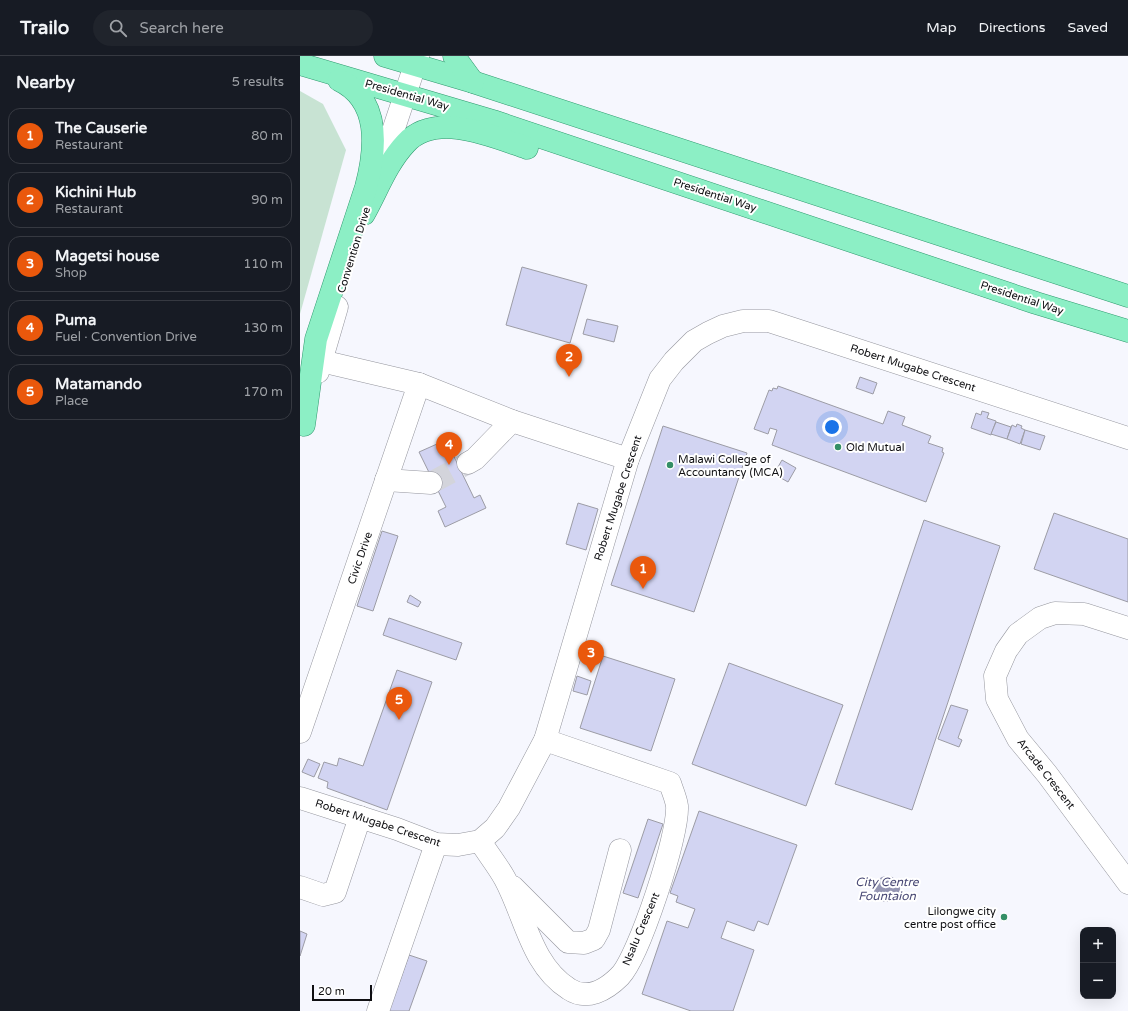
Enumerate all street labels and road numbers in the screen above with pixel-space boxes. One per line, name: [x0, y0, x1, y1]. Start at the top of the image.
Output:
street label: Presidential Way: [364, 77, 451, 113]
street label: Presidential Way: [672, 175, 758, 215]
street label: Convention Drive: [335, 205, 373, 295]
street label: Presidential Way: [979, 278, 1065, 318]
street label: Robert Mugabe Crescent: [849, 342, 977, 394]
street label: Robert Mugabe Crescent: [592, 434, 644, 562]
street label: Civic Drive: [345, 530, 375, 586]
street label: Arcade Crescent: [1014, 736, 1078, 812]
street label: Robert Mugabe Crescent: [314, 797, 442, 849]
street label: Nsalu Crescent: [620, 890, 662, 968]

